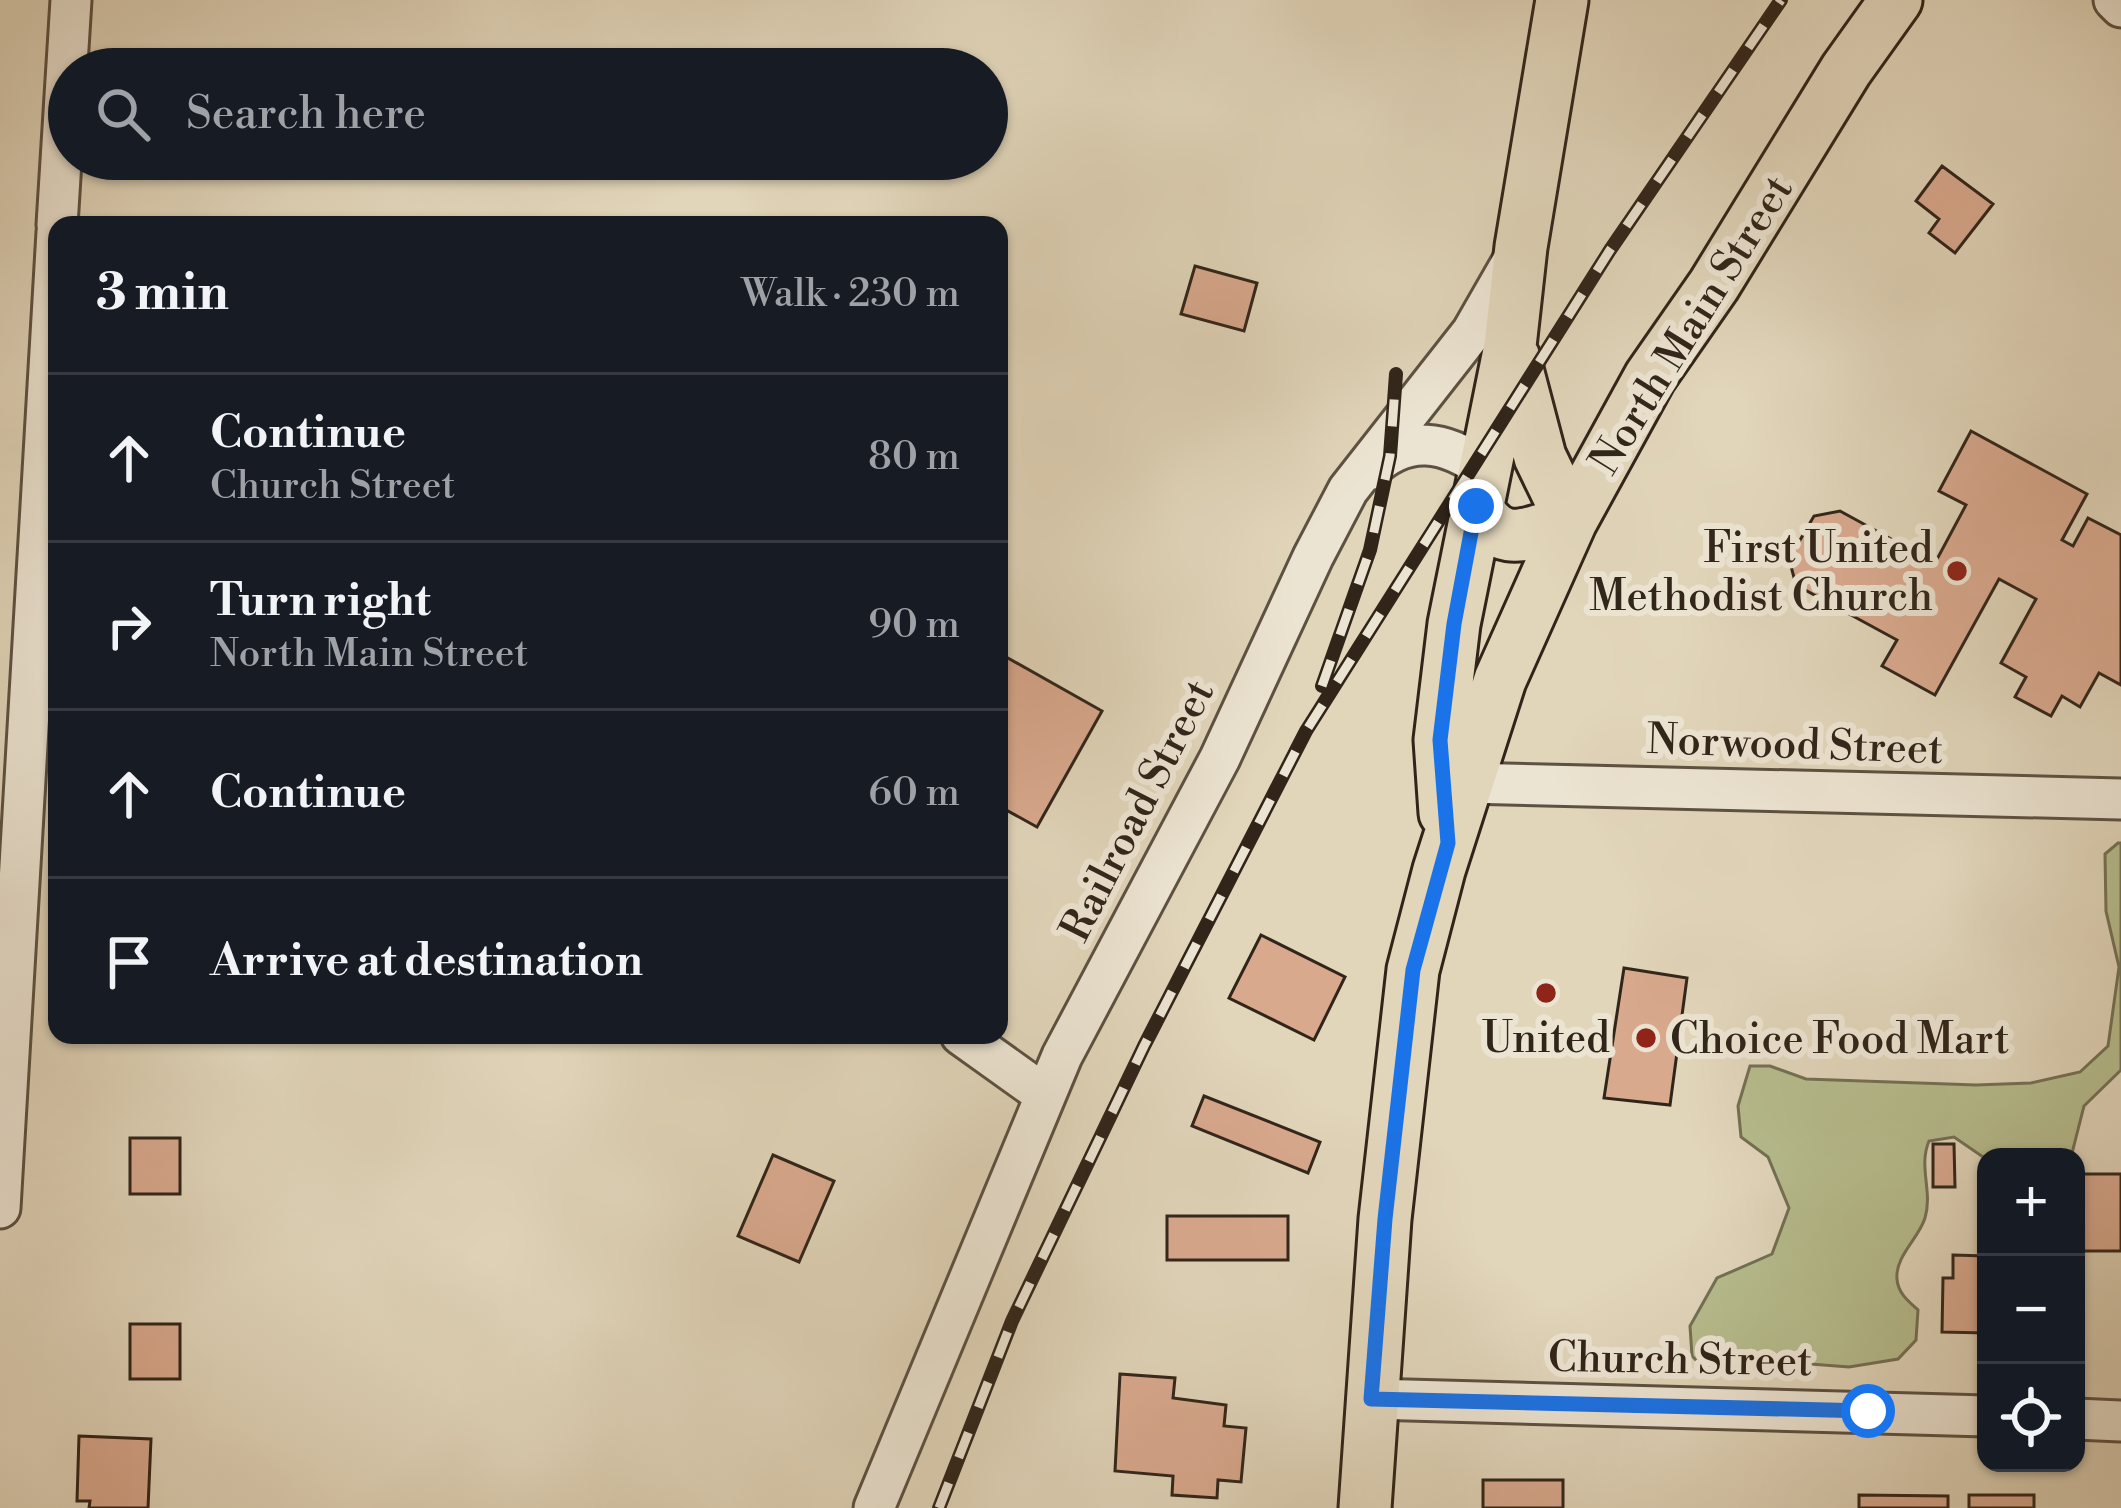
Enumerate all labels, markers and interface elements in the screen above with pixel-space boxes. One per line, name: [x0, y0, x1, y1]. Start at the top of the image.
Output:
search box: [48, 48, 1008, 180]
icon: search: [90, 81, 156, 147]
text: Search here: [186, 86, 426, 143]
street label: North Main Street: [1579, 166, 1805, 485]
text: 3 min: [96, 262, 229, 326]
text: Walk · 230 m: [741, 270, 960, 319]
text: Continue: [210, 405, 406, 462]
icon: ahead: [96, 425, 162, 491]
text: 80 m: [868, 433, 960, 482]
text: Church Street: [210, 462, 455, 511]
route end: [1449, 479, 1503, 533]
place label: First United Methodist Church: [1589, 523, 1933, 624]
marker: First United Methodist Church: [1944, 558, 1970, 584]
text: Turn right: [210, 573, 431, 630]
icon: right: [96, 593, 162, 659]
text: 90 m: [868, 601, 960, 650]
text: North Main Street: [210, 630, 528, 679]
street label: Railroad Street: [1050, 671, 1227, 951]
street label: Norwood Street: [1646, 714, 1944, 777]
icon: ahead: [96, 761, 162, 827]
text: Continue: [210, 765, 406, 822]
text: 60 m: [868, 769, 960, 818]
icon: arrive: [96, 929, 162, 995]
text: Arrive at destination: [210, 933, 643, 990]
marker: United: [1533, 980, 1559, 1006]
place label: United: [1482, 1013, 1610, 1066]
place label: Choice Food Mart: [1670, 1014, 2009, 1067]
marker: Choice Food Mart: [1633, 1025, 1659, 1051]
map controls: [1977, 1148, 2085, 1472]
button: +: [1977, 1148, 2085, 1256]
button: −: [1977, 1256, 2085, 1364]
street label: Church Street: [1547, 1332, 1813, 1389]
button: locate: [1977, 1364, 2085, 1472]
route start: [1841, 1384, 1895, 1438]

